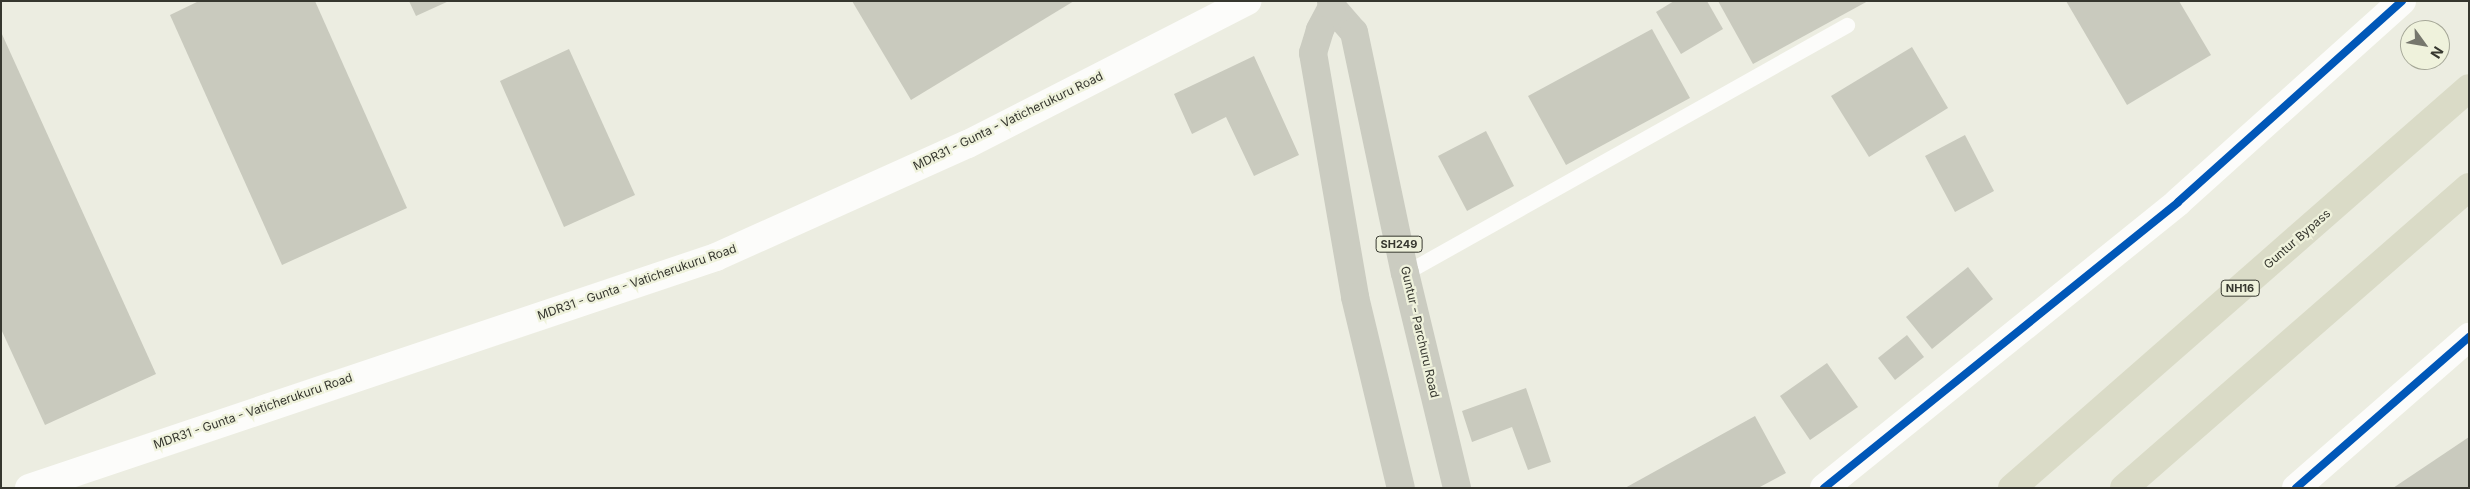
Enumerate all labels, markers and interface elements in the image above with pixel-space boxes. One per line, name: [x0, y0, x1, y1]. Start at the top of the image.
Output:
north arrow: [2400, 20, 2450, 70]
text: N: [2427, 44, 2447, 62]
street label: MDR31 - Gunta - Vaticherukuru Road: [911, 69, 1105, 173]
street label: Guntur Bypass: [2261, 206, 2333, 272]
road number: SH249: [1375, 235, 1423, 252]
street label: MDR31 - Gunta - Vaticherukuru Road: [536, 241, 738, 323]
street label: Guntur - Parchuru Road: [1398, 265, 1442, 399]
road number: NH16: [2220, 280, 2260, 296]
street label: MDR31 - Gunta - Vaticherukuru Road: [152, 370, 354, 452]

